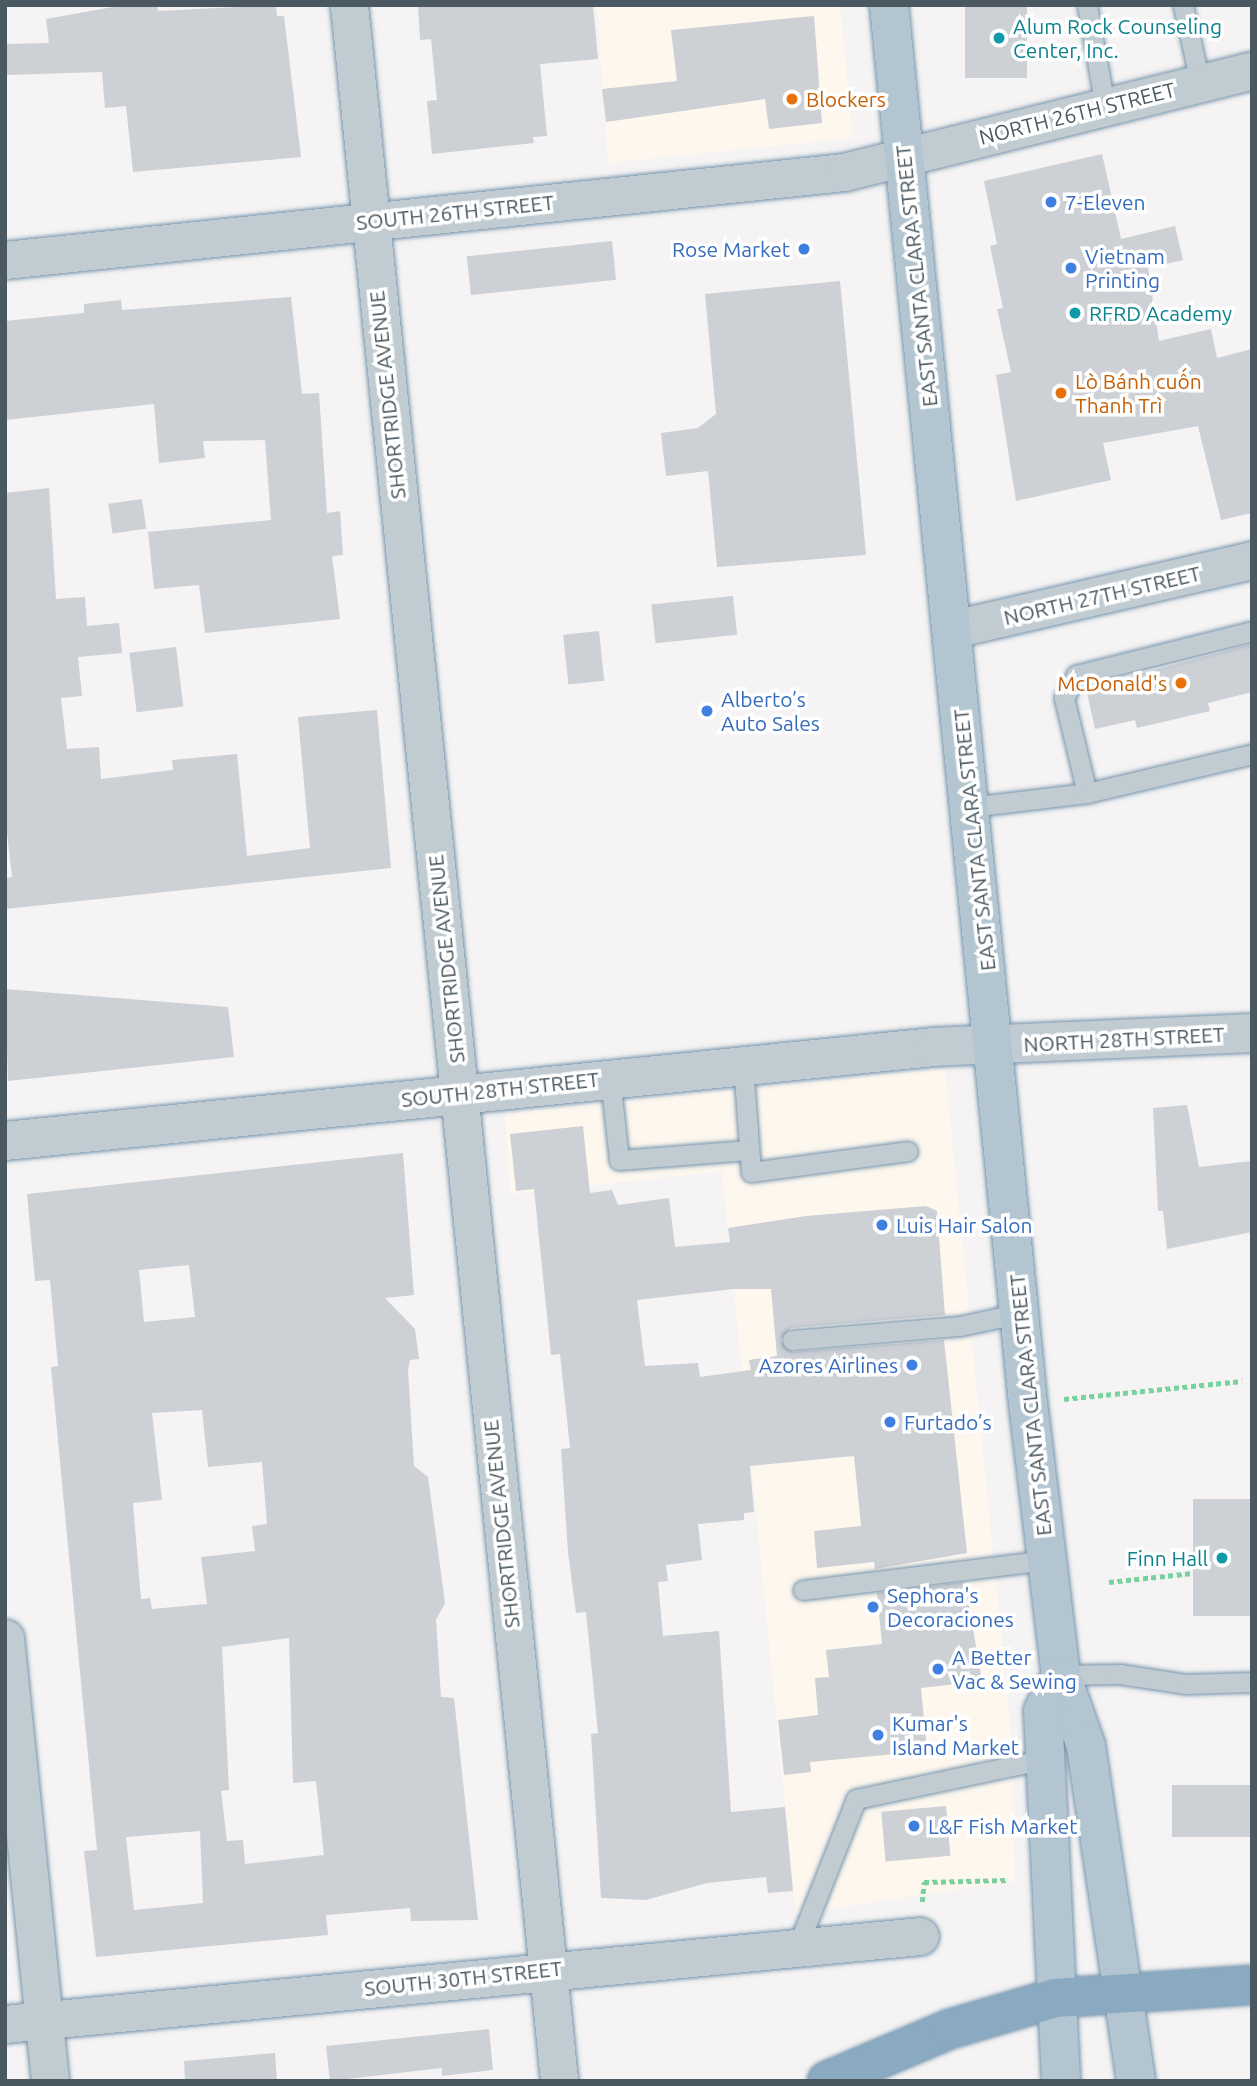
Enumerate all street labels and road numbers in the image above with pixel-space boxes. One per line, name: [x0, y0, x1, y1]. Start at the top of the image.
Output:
street label: NORTH 26TH STREET: [976, 76, 1178, 150]
street label: EAST SANTA CLARA STREET: [890, 144, 942, 408]
street label: SOUTH 26TH STREET: [355, 189, 555, 235]
street label: SHORTRIDGE AVENUE: [364, 290, 410, 500]
street label: NORTH 27TH STREET: [1001, 560, 1203, 630]
street label: EAST SANTA CLARA STREET: [948, 708, 1000, 972]
street label: SHORTRIDGE AVENUE: [423, 854, 469, 1064]
street label: NORTH 28TH STREET: [1023, 1021, 1225, 1057]
street label: SOUTH 28TH STREET: [400, 1066, 600, 1112]
street label: EAST SANTA CLARA STREET: [1004, 1273, 1056, 1537]
street label: SHORTRIDGE AVENUE: [478, 1419, 524, 1629]
street label: SOUTH 30TH STREET: [363, 1955, 563, 2001]

